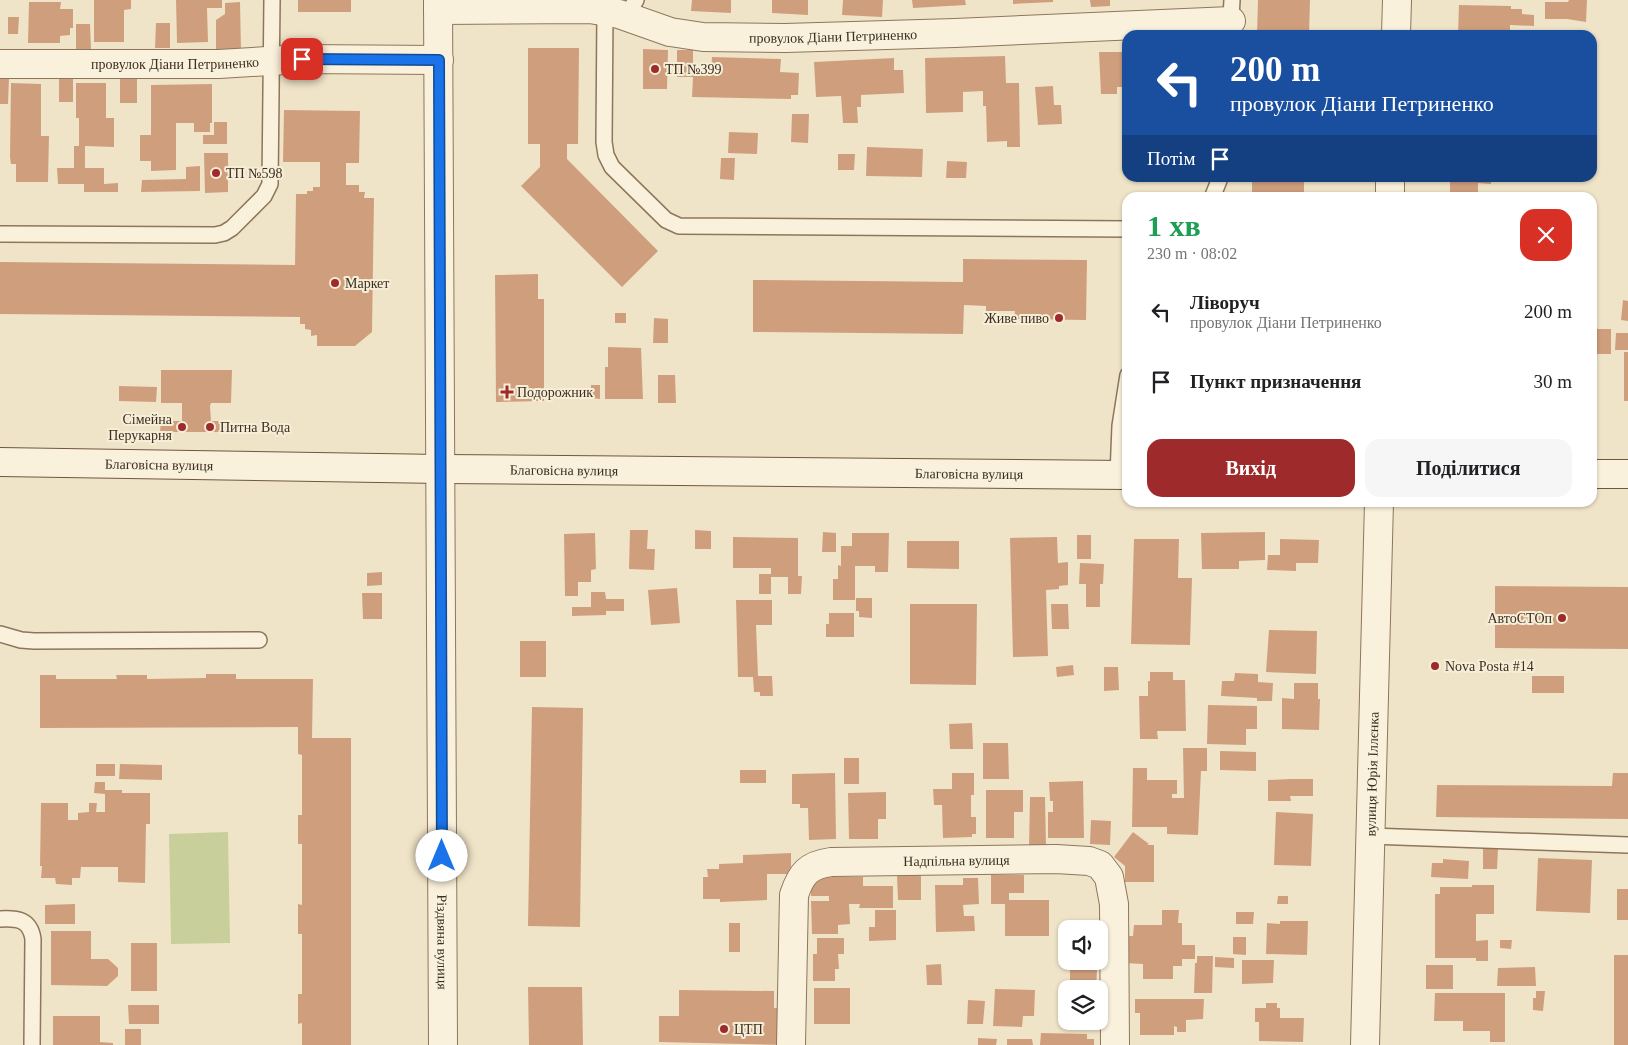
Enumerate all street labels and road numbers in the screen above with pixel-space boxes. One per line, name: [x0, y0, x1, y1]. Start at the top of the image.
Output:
street label: провулок Діани Петриненко: [749, 27, 917, 46]
street label: провулок Діани Петриненко: [91, 54, 259, 72]
street label: Благовісна вулиця: [105, 456, 214, 473]
street label: Благовісна вулиця: [510, 462, 619, 478]
street label: Благовісна вулиця: [915, 466, 1024, 482]
street label: вулиця Юрія Іллєнка: [1363, 711, 1381, 837]
street label: Надпільна вулиця: [903, 852, 1010, 869]
street label: Різдвяна вулиця: [435, 894, 450, 990]

